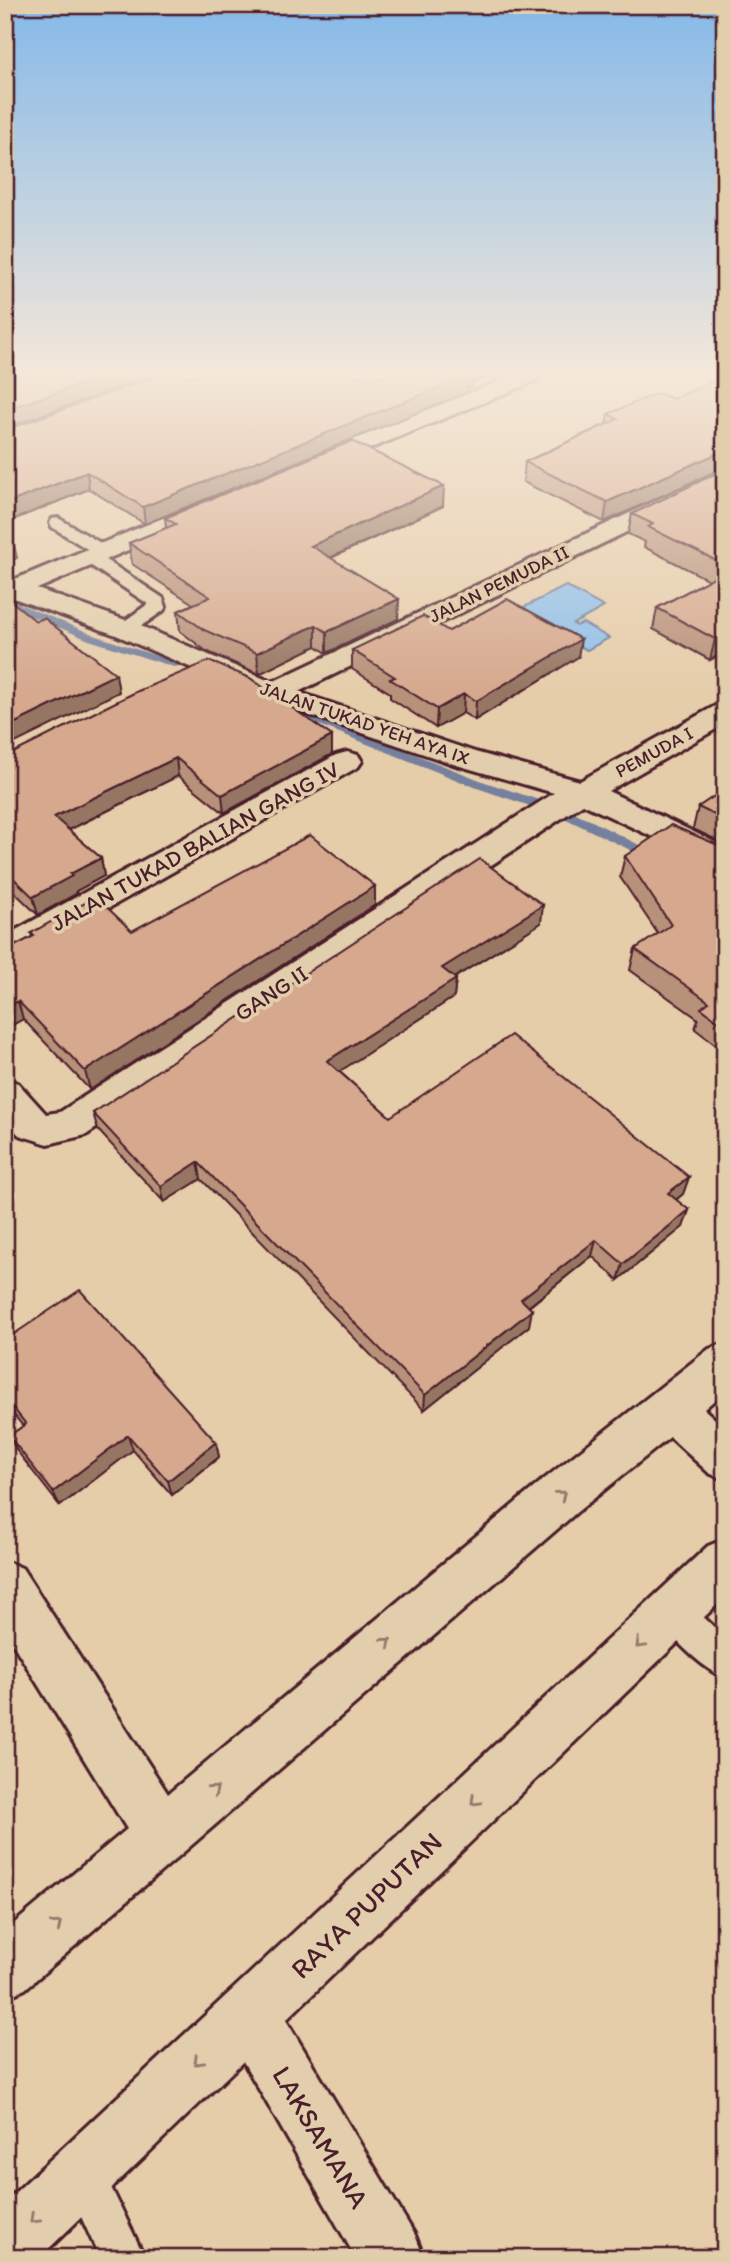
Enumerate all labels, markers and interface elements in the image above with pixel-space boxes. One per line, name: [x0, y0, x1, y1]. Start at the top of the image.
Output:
street label: JALAN PEMUDA II: [425, 540, 573, 628]
street label: JALAN TUKAD YEH AYA IX: [257, 676, 473, 770]
street label: PEMUDA I: [611, 721, 697, 783]
street label: JALAN TUKAD BALIAN GANG IV: [46, 755, 344, 937]
street label: GANG II: [229, 959, 313, 1027]
one-way arrow: [552, 1491, 565, 1503]
one-way arrow: [635, 1635, 648, 1648]
one-way arrow: [380, 1638, 392, 1651]
one-way arrow: [206, 1786, 219, 1798]
one-way arrow: [470, 1793, 483, 1805]
street label: RAYA PUPUTAN: [283, 1824, 449, 1986]
one-way arrow: [49, 1921, 62, 1933]
one-way arrow: [193, 2052, 206, 2065]
street label: LAKSAMANA: [265, 2060, 377, 2214]
one-way arrow: [29, 2210, 42, 2223]

